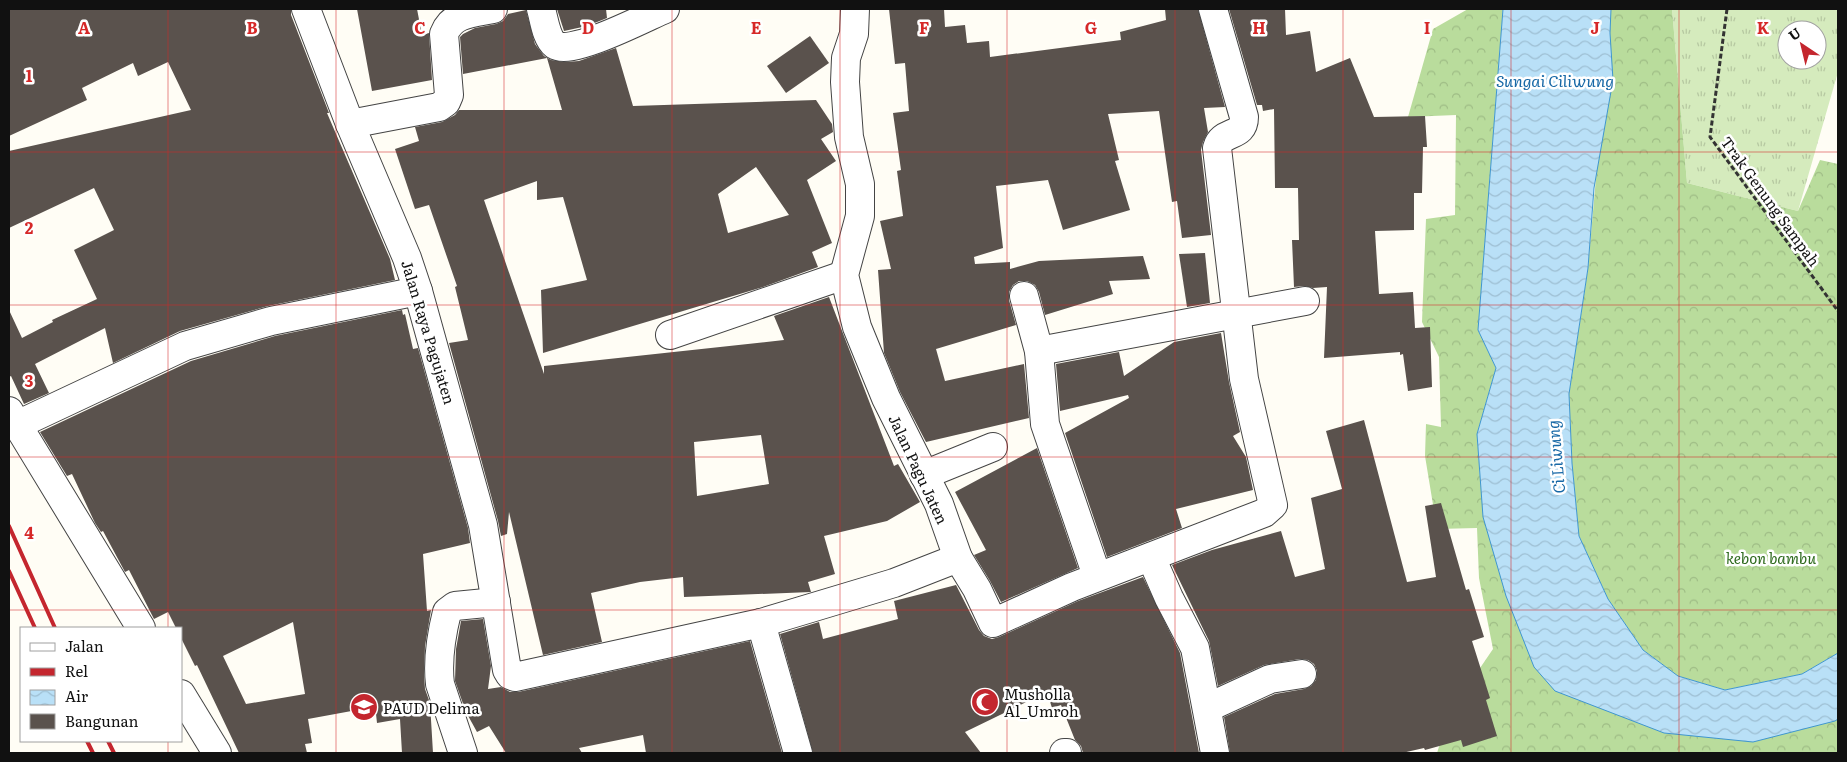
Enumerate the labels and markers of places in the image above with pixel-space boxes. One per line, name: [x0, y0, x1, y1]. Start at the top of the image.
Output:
place label: Musholla Al_Umroh: [1004, 682, 1079, 722]
mosque icon: Musholla Al_Umroh: [970, 687, 1000, 717]
school or university icon: PAUD Delima: [349, 692, 379, 722]
place label: PAUD Delima: [383, 696, 480, 719]

